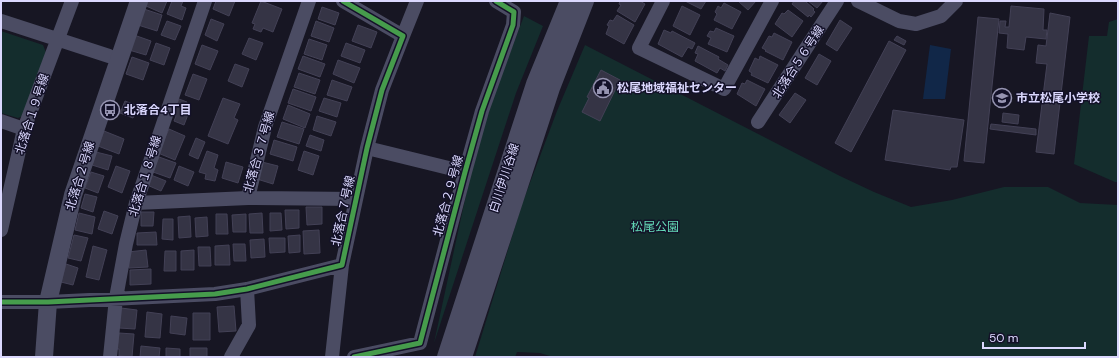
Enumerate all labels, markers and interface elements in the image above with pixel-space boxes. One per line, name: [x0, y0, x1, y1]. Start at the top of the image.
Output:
street label: 北落合５６号線: [768, 22, 828, 102]
street label: 北落合１９号線: [11, 72, 53, 156]
public building icon: 松尾地域福祉センター: [592, 77, 614, 99]
place label: 松尾地域福祉センター: [617, 80, 737, 96]
school or university icon: 市立松尾小学校: [991, 87, 1013, 109]
place label: 市立松尾小学校: [1016, 90, 1100, 106]
bus stop icon: 北落合4丁目: [99, 99, 121, 121]
place label: 北落合4丁目: [124, 102, 192, 118]
street label: 北落合３７号線: [240, 109, 278, 195]
street label: 北落合１８号線: [125, 133, 165, 219]
street label: 北落合２号線: [62, 139, 98, 213]
street label: 白川伊川谷線: [485, 141, 523, 215]
street label: 北落合２９号線: [429, 153, 467, 239]
street label: 北落合７号線: [328, 174, 358, 248]
park label: 松尾公園: [631, 219, 679, 235]
scale bar: [983, 324, 1085, 350]
text: 50 m: [989, 330, 1018, 346]

